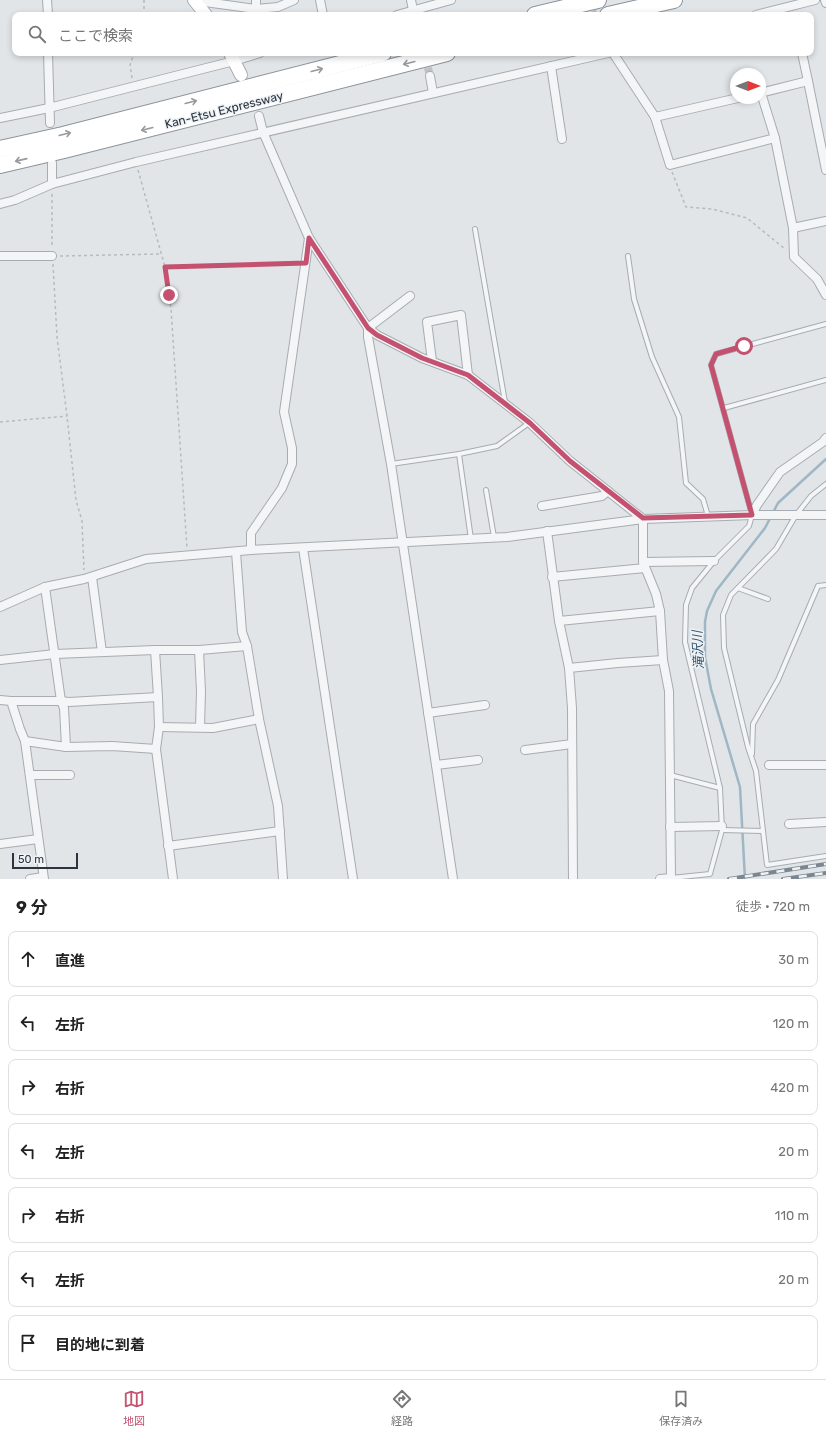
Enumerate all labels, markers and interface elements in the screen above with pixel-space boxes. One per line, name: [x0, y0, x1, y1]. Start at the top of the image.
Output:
search box: [12, 12, 814, 56]
icon: search: [26, 23, 48, 45]
text: ここで検索: [58, 27, 133, 45]
one-way arrow: [403, 59, 416, 67]
one-way arrow: [310, 66, 323, 73]
north arrow: [730, 68, 766, 104]
street label: Kan-Etsu Expressway: [163, 88, 285, 131]
one-way arrow: [184, 98, 197, 105]
one-way arrow: [141, 126, 154, 133]
one-way arrow: [59, 130, 72, 138]
one-way arrow: [15, 157, 28, 165]
route end: [160, 286, 178, 304]
route start: [735, 337, 753, 355]
water label: 滝沢川: [689, 628, 707, 670]
scale bar: [12, 851, 78, 870]
text: 50 m: [18, 853, 44, 866]
text: 9 分: [16, 897, 48, 917]
text: 徒歩 · 720 m: [736, 899, 810, 914]
icon: ahead: [17, 948, 39, 970]
text: 直進: [55, 952, 85, 970]
text: 30 m: [778, 952, 809, 967]
icon: left: [17, 1012, 39, 1034]
text: 左折: [55, 1016, 85, 1034]
text: 120 m: [773, 1016, 809, 1031]
icon: right: [17, 1076, 39, 1098]
text: 右折: [55, 1080, 85, 1098]
text: 420 m: [770, 1080, 809, 1095]
icon: left: [17, 1140, 39, 1162]
text: 左折: [55, 1144, 85, 1162]
text: 20 m: [778, 1144, 809, 1159]
icon: right: [17, 1204, 39, 1226]
text: 右折: [55, 1208, 85, 1226]
text: 110 m: [775, 1208, 809, 1223]
icon: left: [17, 1268, 39, 1290]
text: 左折: [55, 1272, 85, 1290]
text: 20 m: [778, 1272, 809, 1287]
icon: arrive: [17, 1332, 39, 1354]
text: 目的地に到着: [55, 1336, 145, 1354]
tab: 地図: [123, 1388, 145, 1428]
tab: 経路: [391, 1388, 413, 1428]
tab: 保存済み: [659, 1388, 703, 1428]

